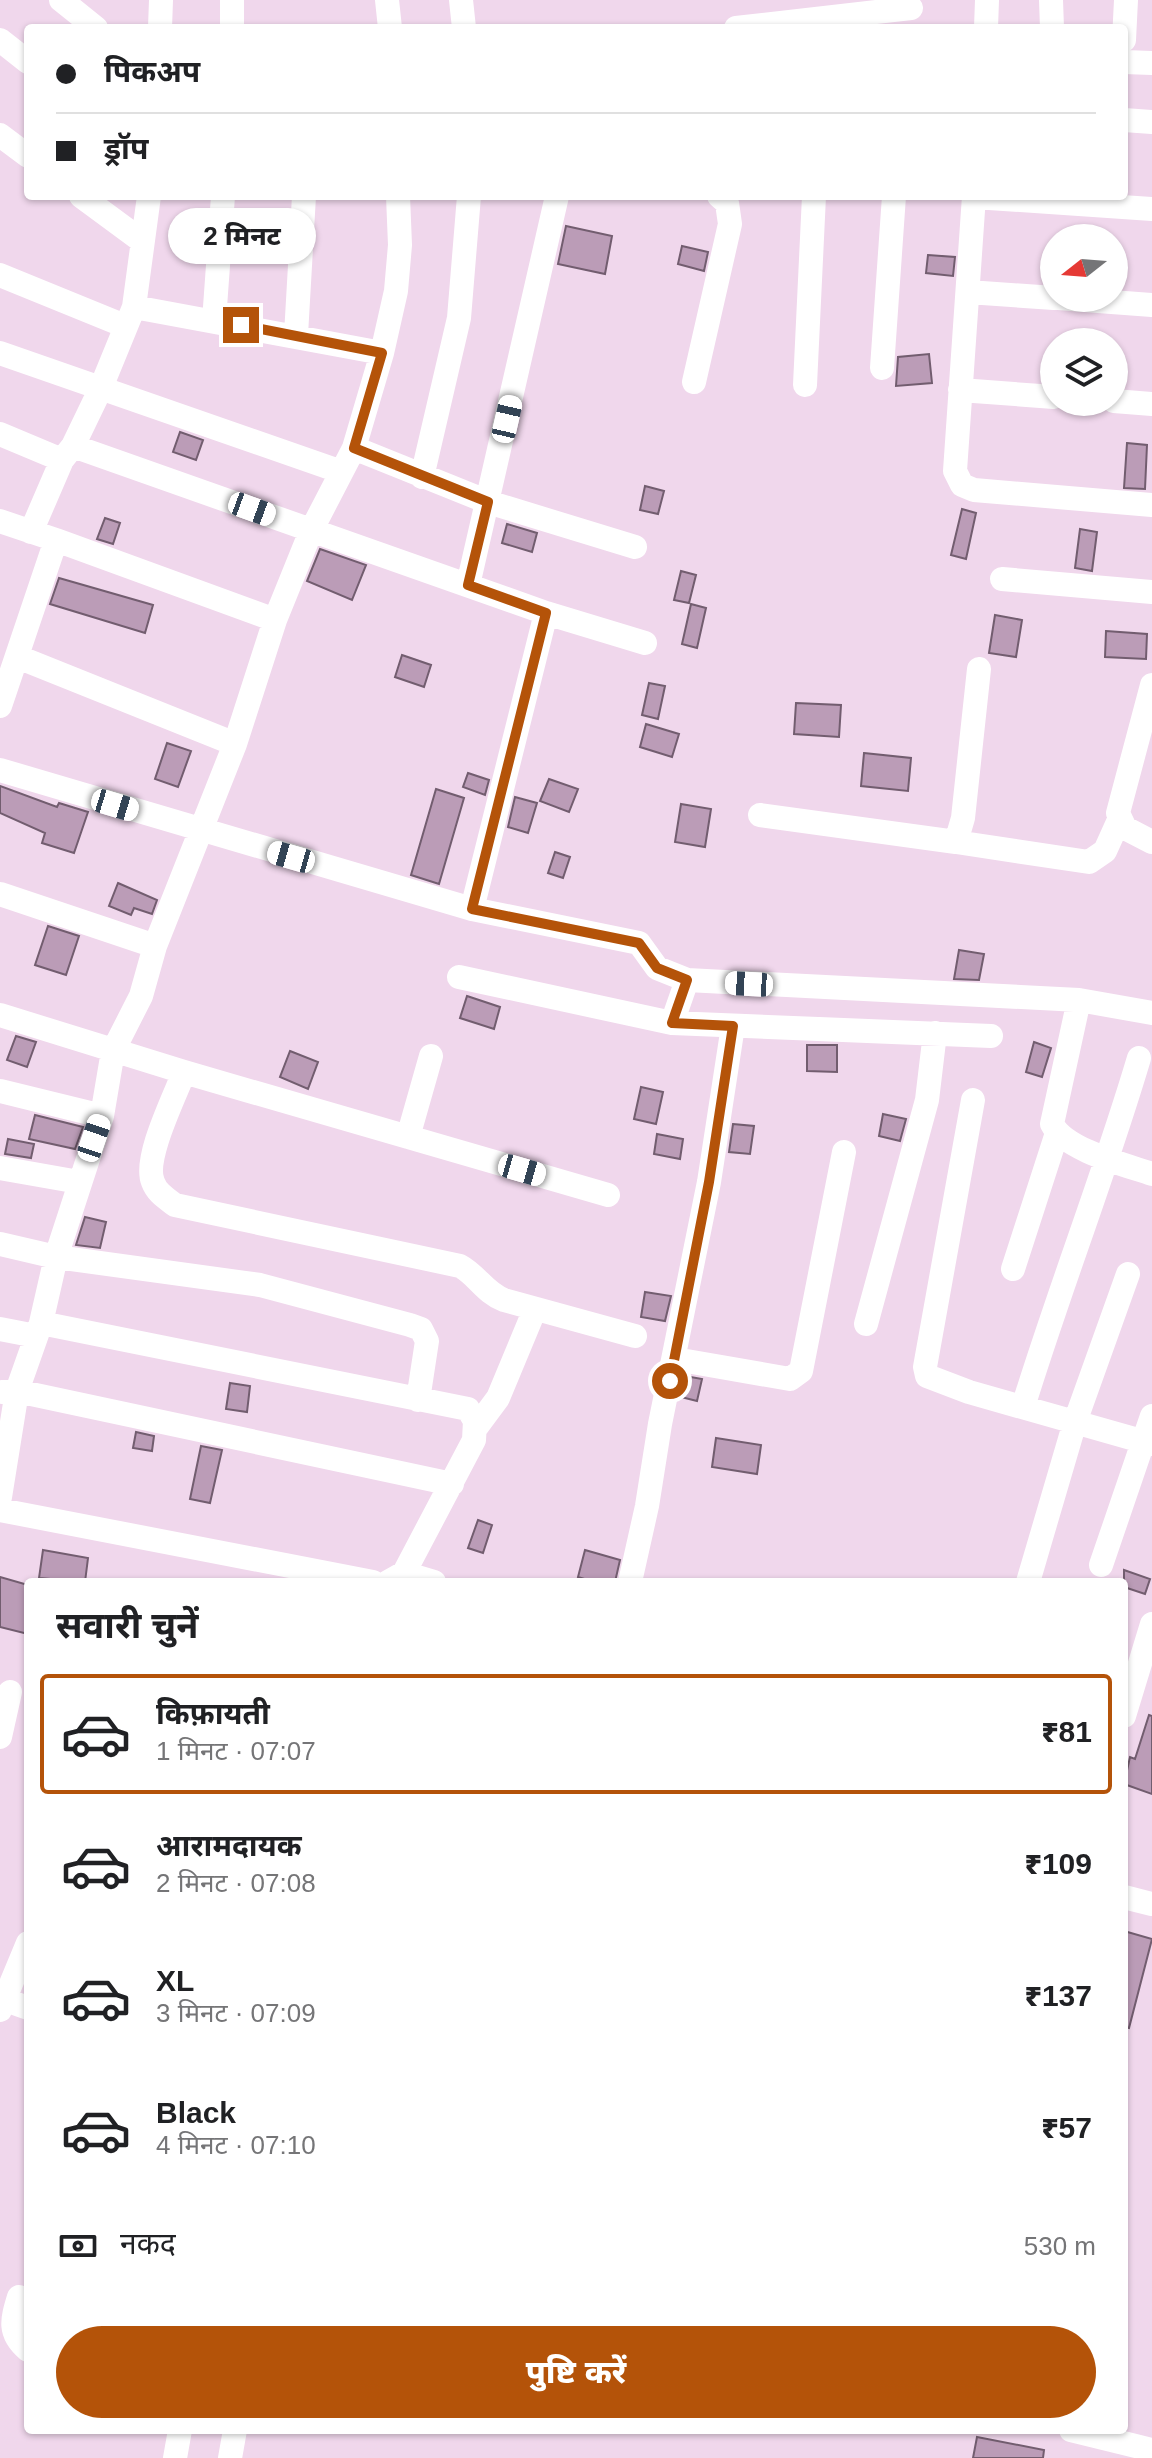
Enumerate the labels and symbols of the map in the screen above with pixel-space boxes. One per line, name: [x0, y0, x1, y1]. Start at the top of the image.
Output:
callout: 2 मिनट: [167, 209, 315, 265]
north arrow: [1040, 224, 1128, 312]
route end: [223, 307, 259, 343]
car: [490, 393, 524, 445]
car: [225, 490, 279, 528]
car: [89, 787, 141, 823]
car: [265, 839, 317, 875]
car: [724, 971, 774, 997]
car: [75, 1111, 113, 1165]
car: [496, 1152, 548, 1188]
route start: [652, 1363, 688, 1399]

